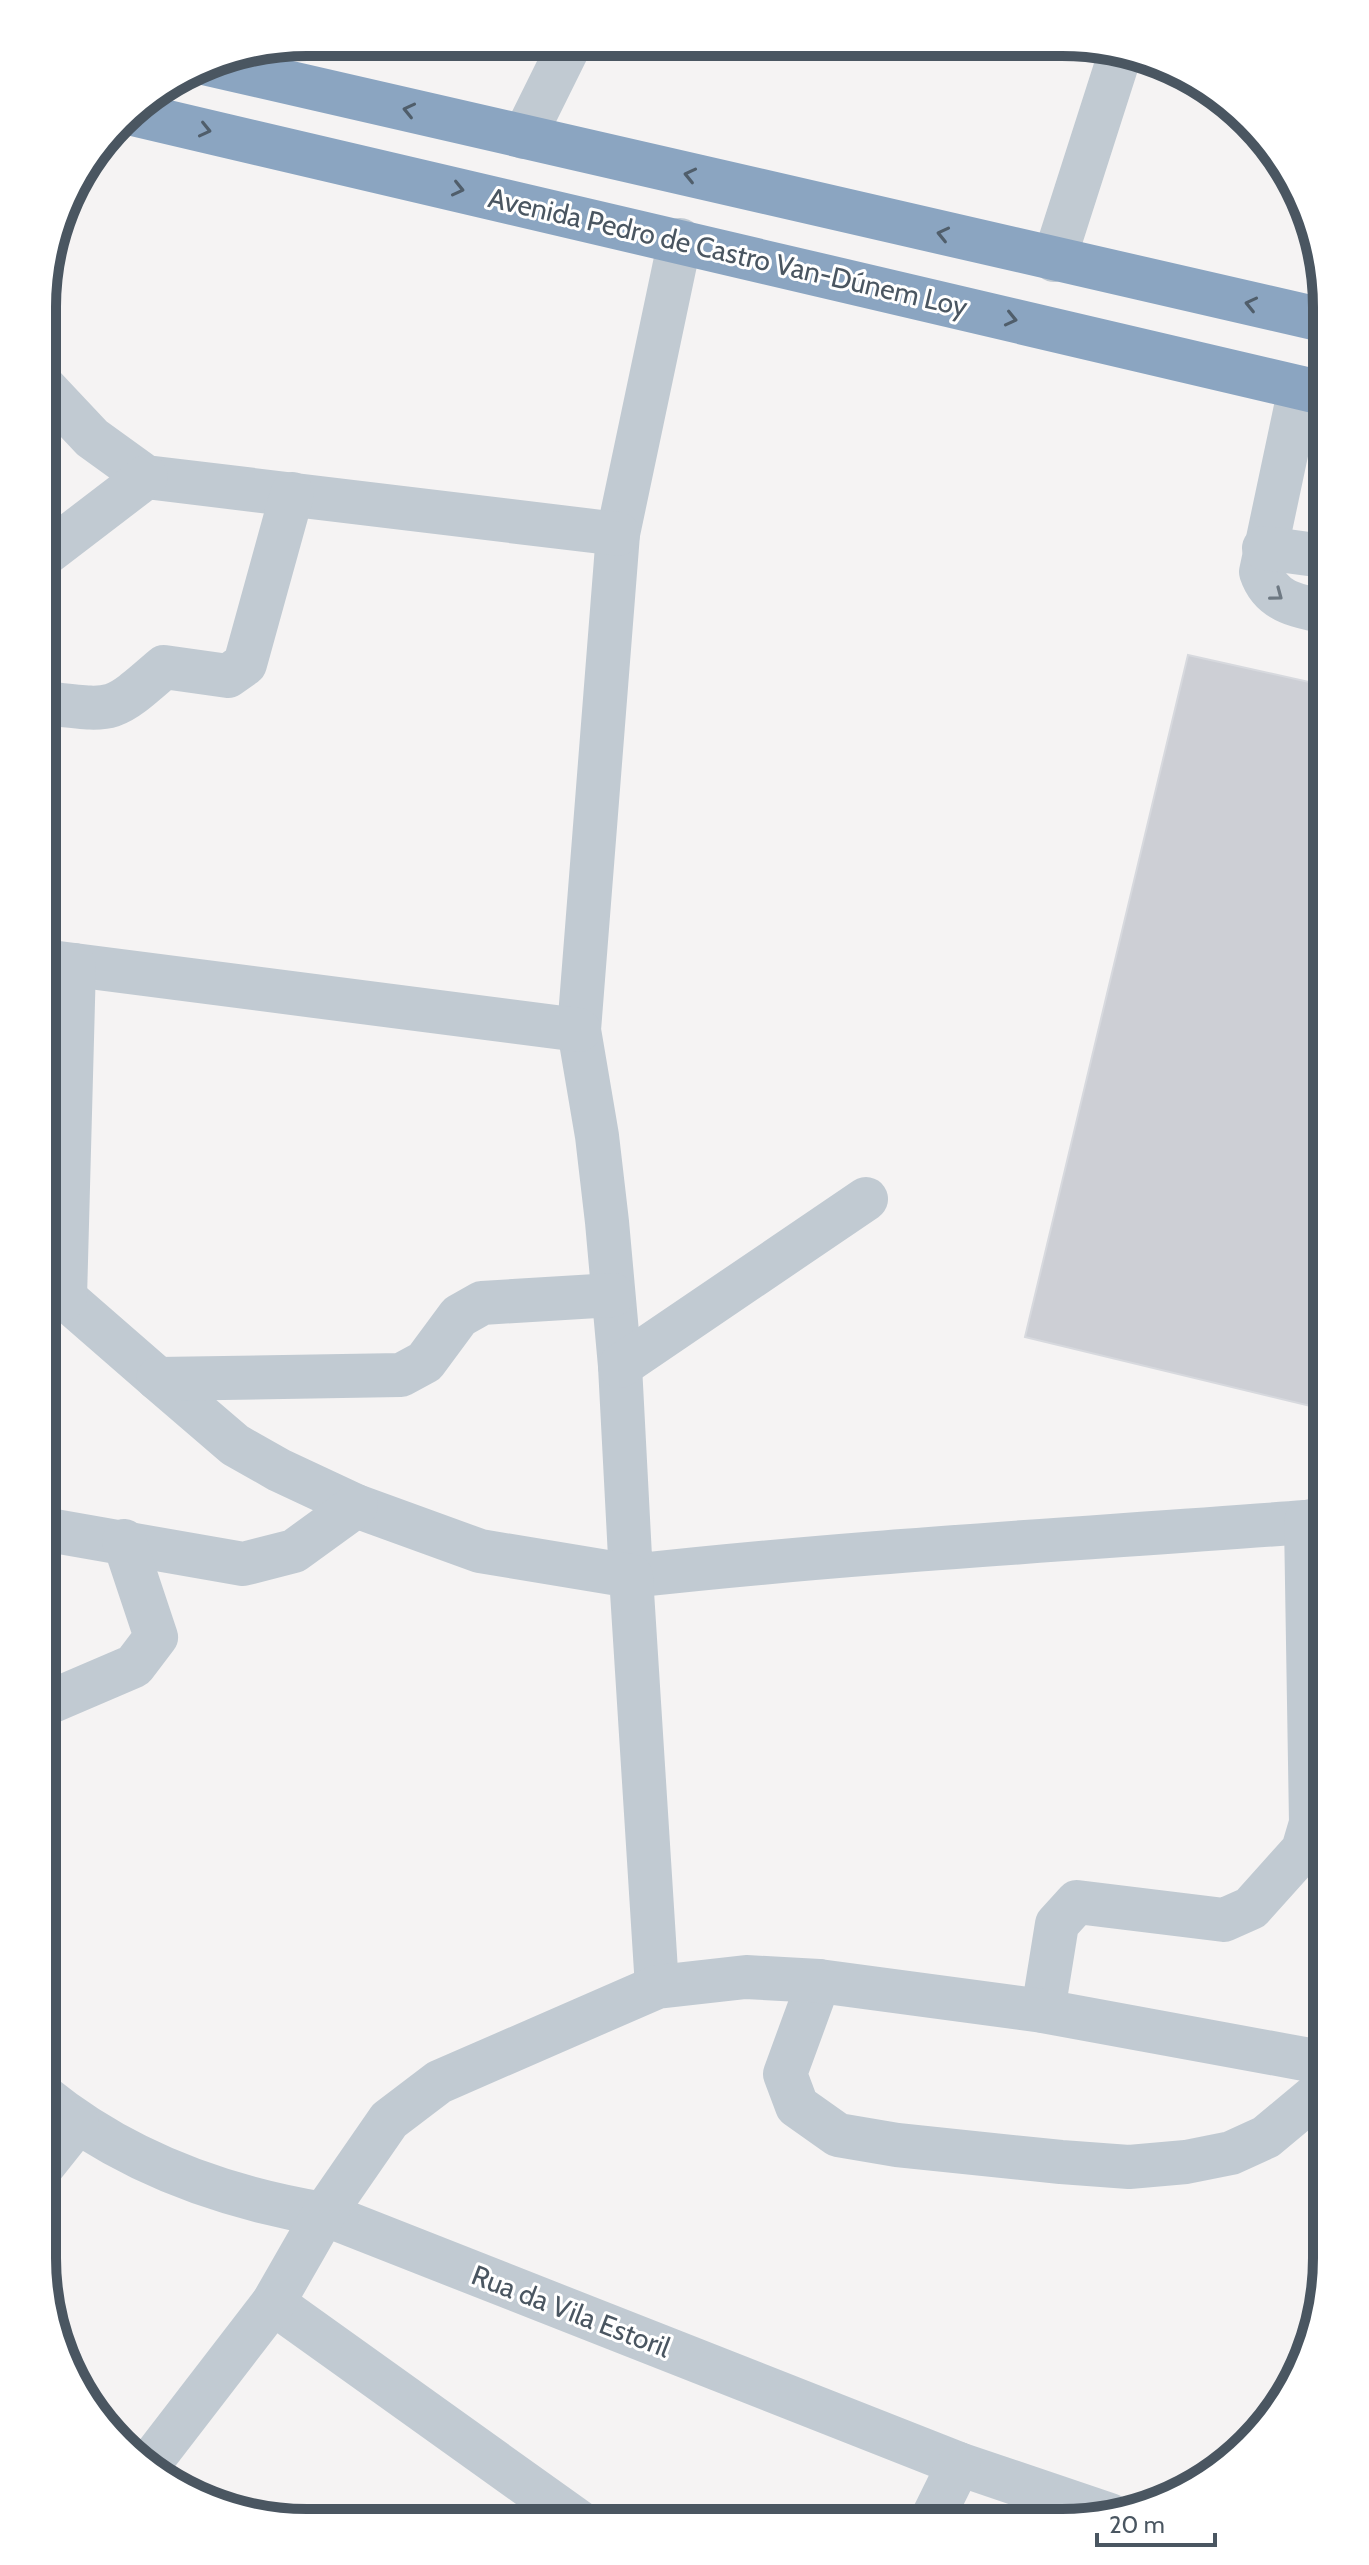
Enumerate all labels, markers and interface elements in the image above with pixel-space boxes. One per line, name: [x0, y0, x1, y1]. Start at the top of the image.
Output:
one-way arrow: [403, 102, 416, 119]
one-way arrow: [197, 121, 211, 138]
one-way arrow: [683, 167, 697, 184]
one-way arrow: [451, 180, 464, 197]
street label: Avenida Pedro de Castro Van-Dúnem Loy: [485, 180, 971, 324]
one-way arrow: [936, 226, 950, 243]
one-way arrow: [1245, 296, 1258, 313]
one-way arrow: [1003, 310, 1017, 327]
one-way arrow: [1268, 585, 1283, 600]
street label: Rua da Vila Estoril: [467, 2258, 675, 2365]
scale bar: [1097, 2497, 1215, 2547]
text: 20 m: [1109, 2510, 1165, 2539]

